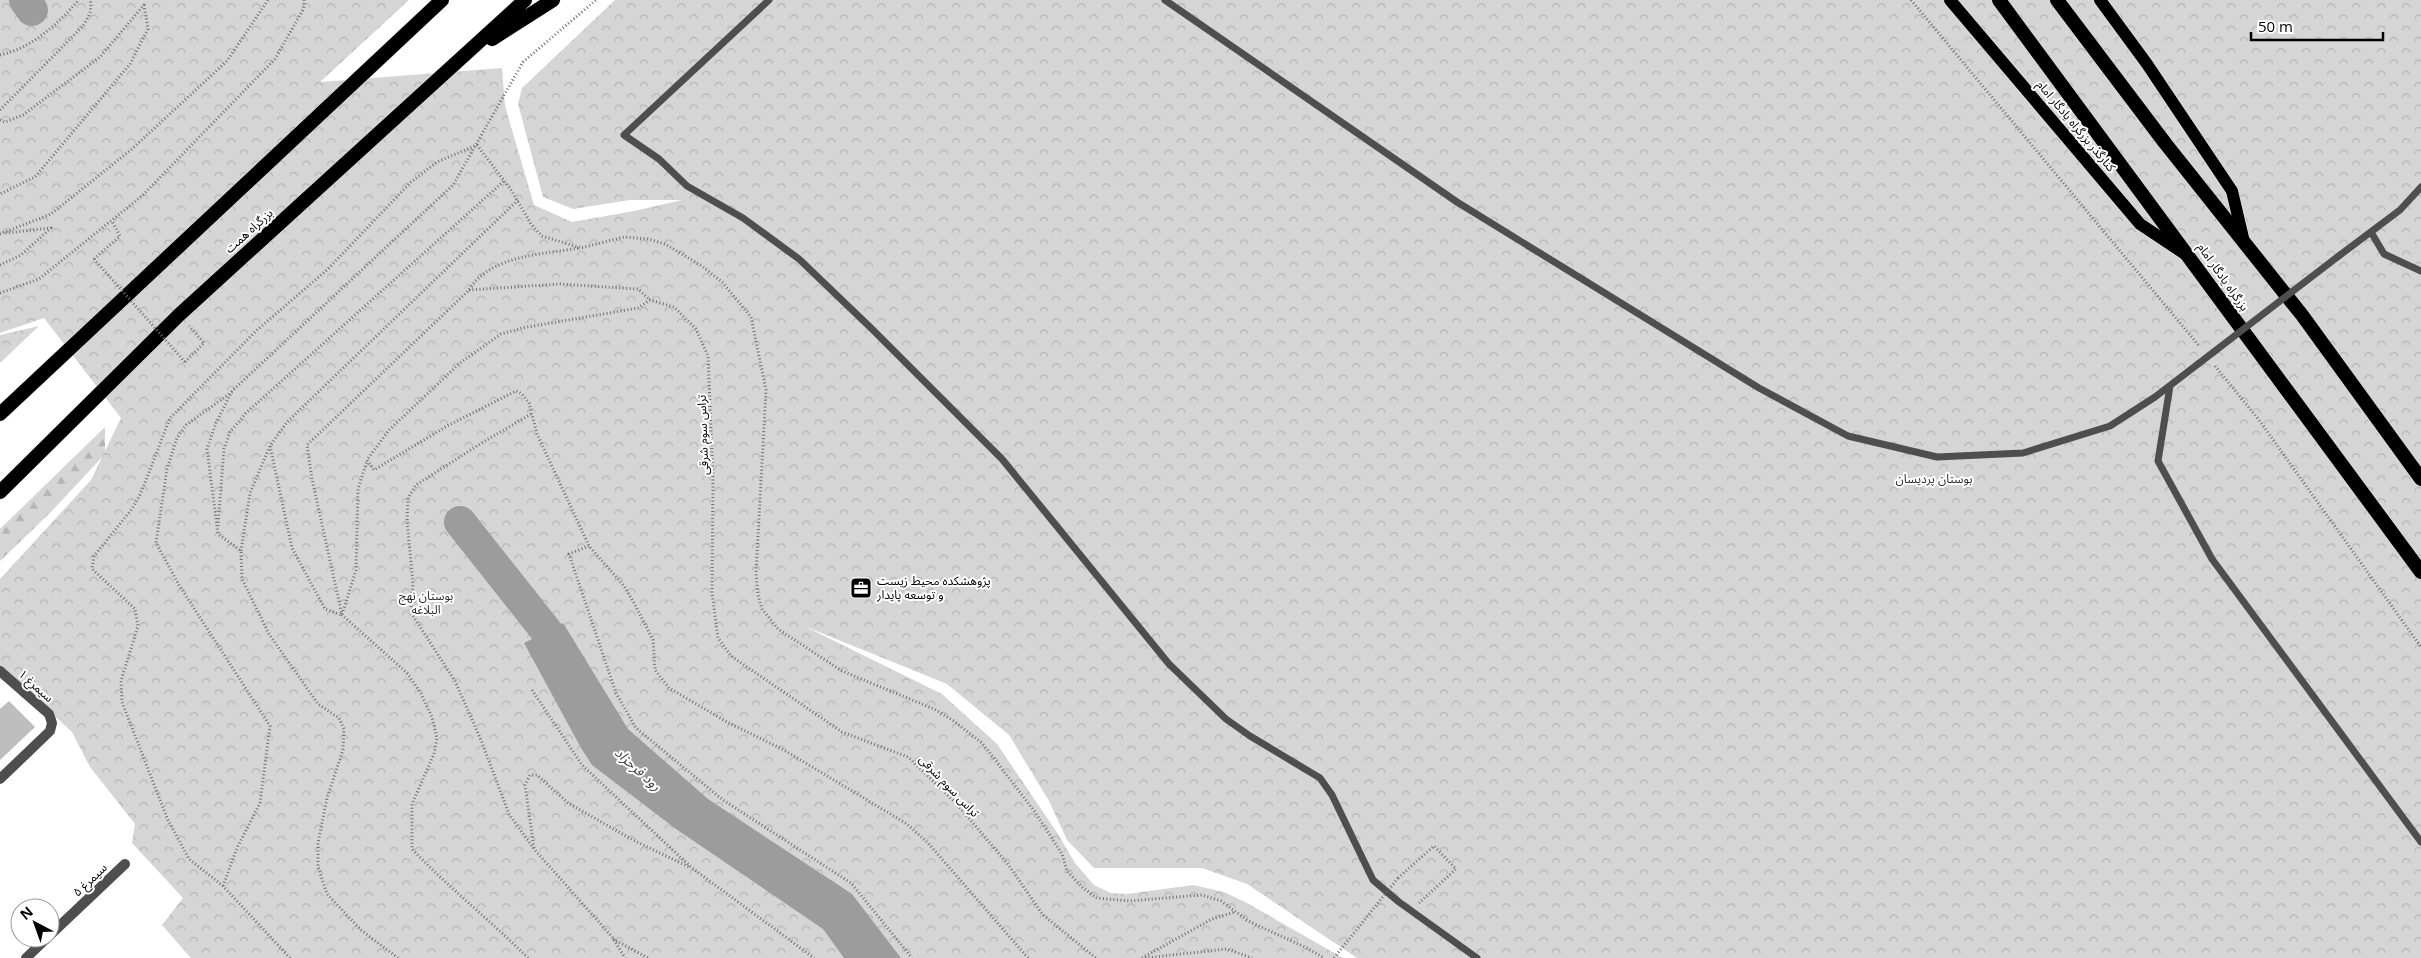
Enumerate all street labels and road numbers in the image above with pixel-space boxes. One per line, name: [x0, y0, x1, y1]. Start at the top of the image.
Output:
street label: کنارگذر بزرگراه یادگار امام: [2032, 76, 2120, 177]
street label: بزرگراه همت: [221, 205, 276, 257]
street label: بزرگراه یادگار امام: [2193, 239, 2253, 315]
street label: تراس سوم شرقی: [693, 394, 713, 476]
street label: سیمرغ ۱: [14, 665, 58, 707]
street label: تراس سوم شرقی: [915, 751, 984, 822]
street label: سیمرغ ۵: [69, 859, 111, 901]

